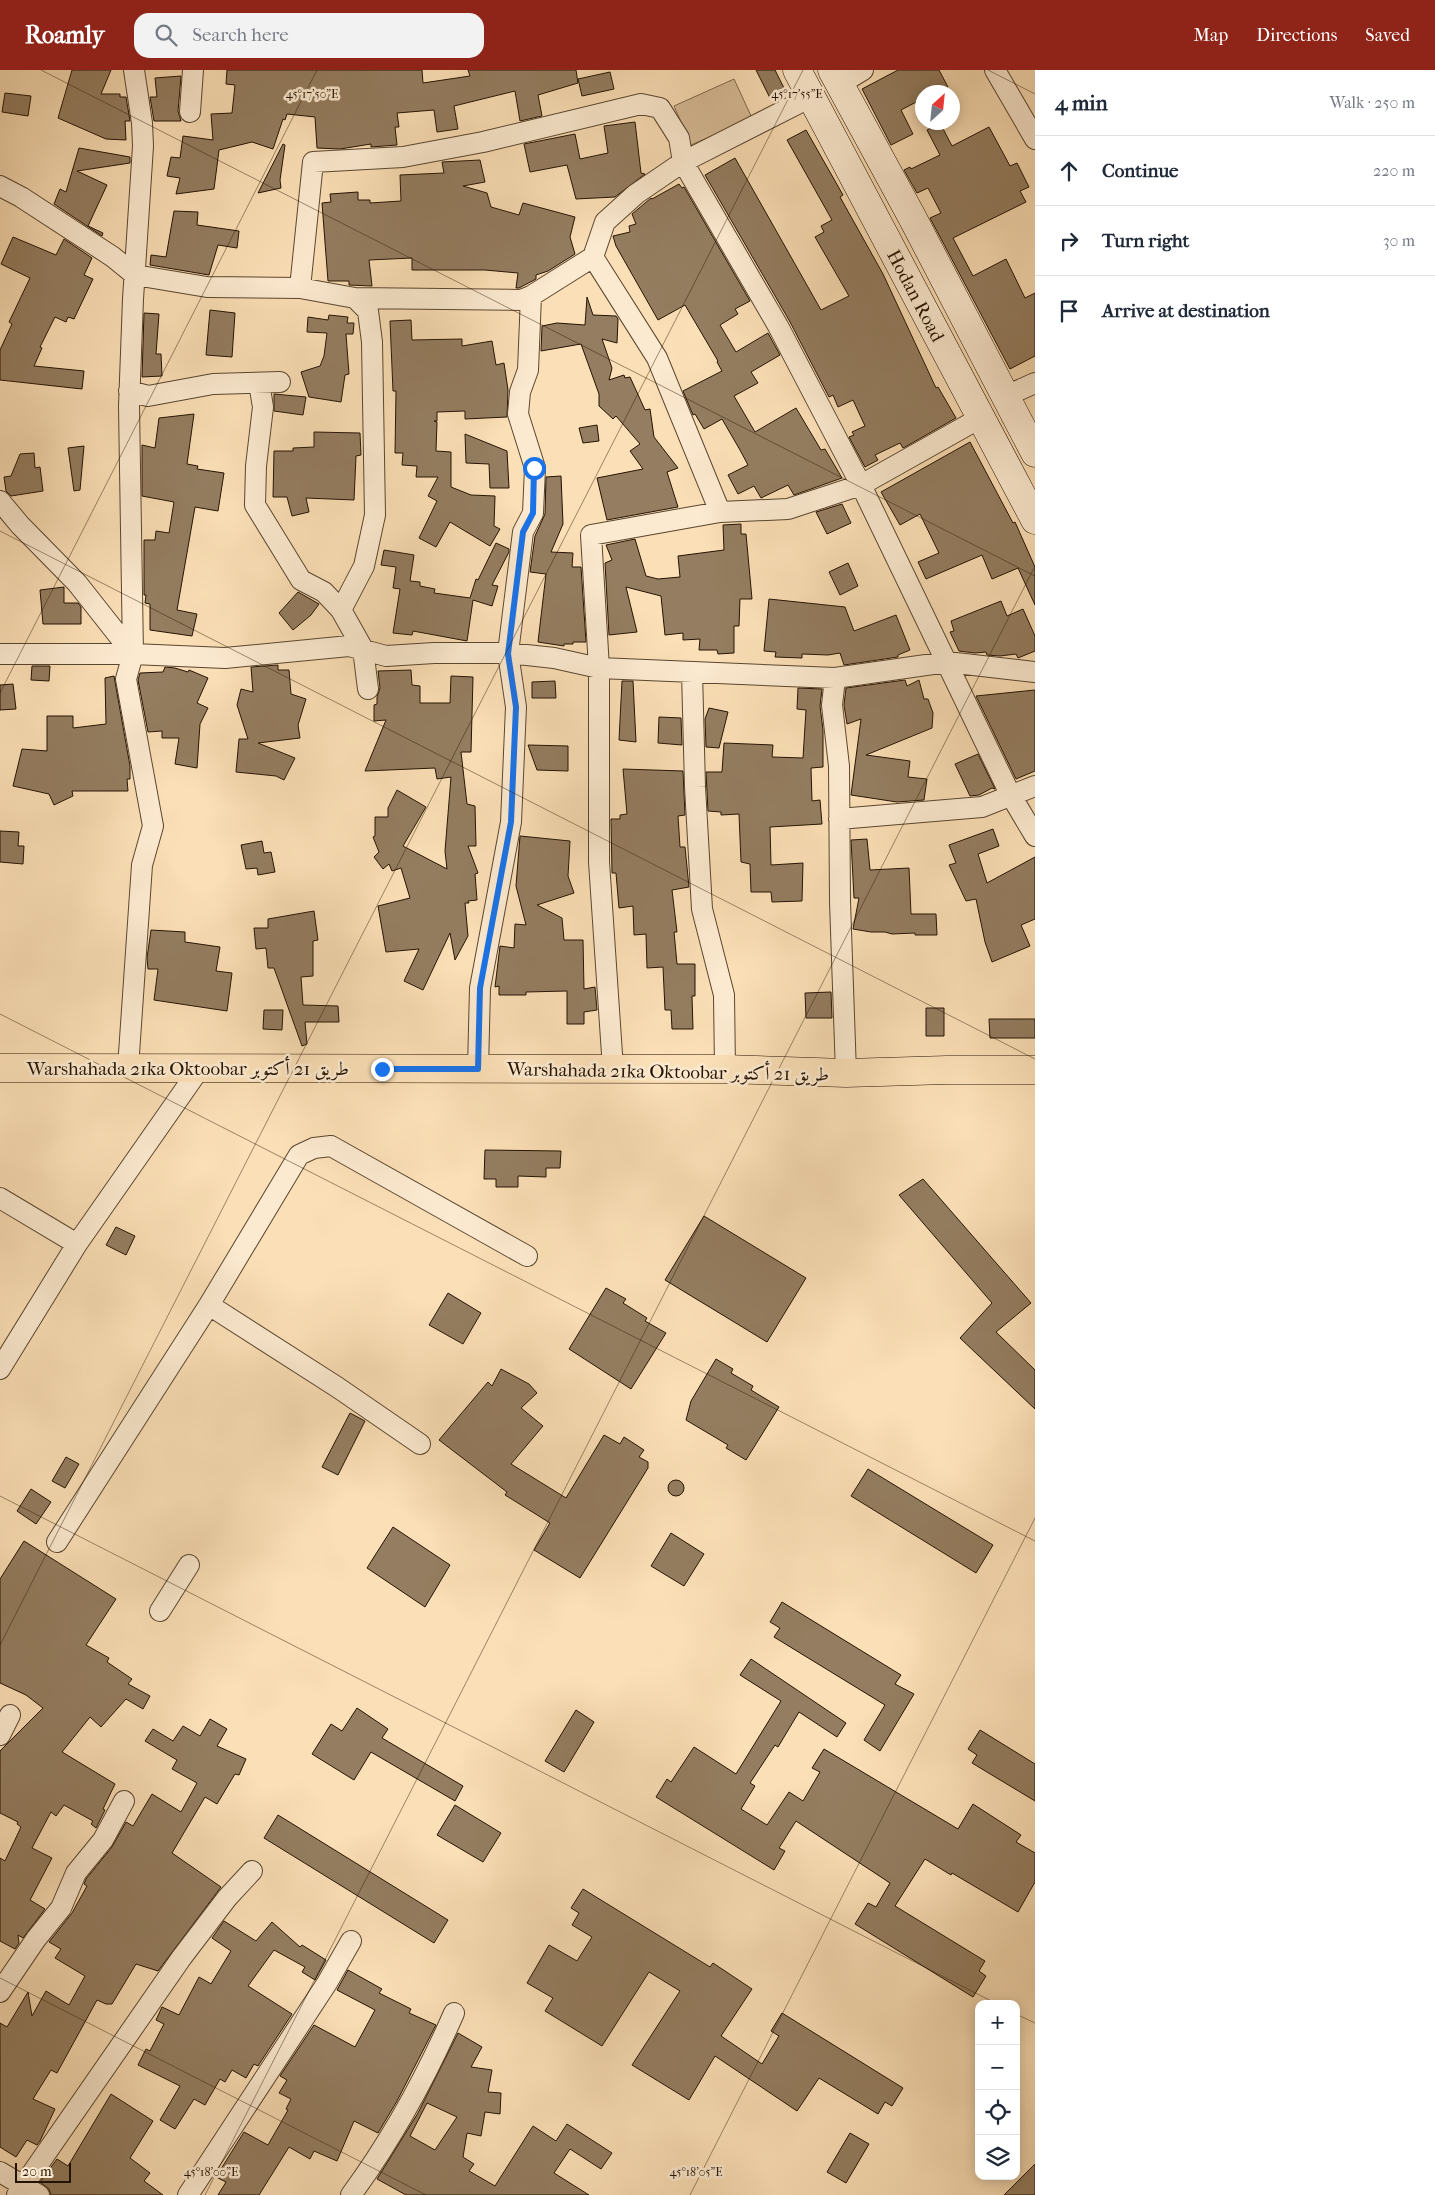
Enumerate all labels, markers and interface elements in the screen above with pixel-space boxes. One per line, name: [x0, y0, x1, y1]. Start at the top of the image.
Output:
search box: [134, 13, 484, 58]
text: Roamly: [25, 21, 104, 49]
icon: search: [152, 21, 180, 49]
text: Search here: [192, 24, 289, 46]
text: Map: [1194, 25, 1228, 46]
text: Directions: [1256, 25, 1337, 46]
text: Saved: [1365, 25, 1410, 46]
north arrow: [915, 85, 960, 130]
text: 45°17'50"E: [286, 87, 338, 101]
text: 45°17'55"E: [771, 87, 823, 101]
text: 4 min: [1055, 91, 1108, 115]
text: Walk · 250 m: [1330, 93, 1415, 112]
icon: ahead: [1055, 157, 1083, 185]
text: Continue: [1102, 160, 1178, 182]
text: 220 m: [1373, 161, 1415, 180]
icon: right: [1055, 227, 1083, 255]
text: Turn right: [1102, 230, 1189, 252]
text: 30 m: [1383, 231, 1415, 250]
street label: Hodan Road: [882, 246, 949, 346]
icon: arrive: [1055, 297, 1083, 325]
text: Arrive at destination: [1102, 300, 1270, 322]
route start: [523, 457, 546, 480]
street label: Warshahada 21ka Oktoobar طريق 21 أكتوبر: [26, 1056, 349, 1081]
street label: Warshahada 21ka Oktoobar طريق 21 أكتوبر: [506, 1056, 829, 1087]
route end: [371, 1058, 394, 1081]
map controls: [975, 2000, 1020, 2180]
button: +: [975, 2000, 1020, 2045]
button: −: [975, 2045, 1020, 2090]
button: locate: [975, 2090, 1020, 2135]
button: layers: [975, 2135, 1020, 2180]
scale bar: [15, 2160, 71, 2183]
text: 20 m: [22, 2163, 52, 2180]
text: 45°18'00"E: [184, 2165, 238, 2179]
text: 45°18'05"E: [669, 2165, 723, 2179]

